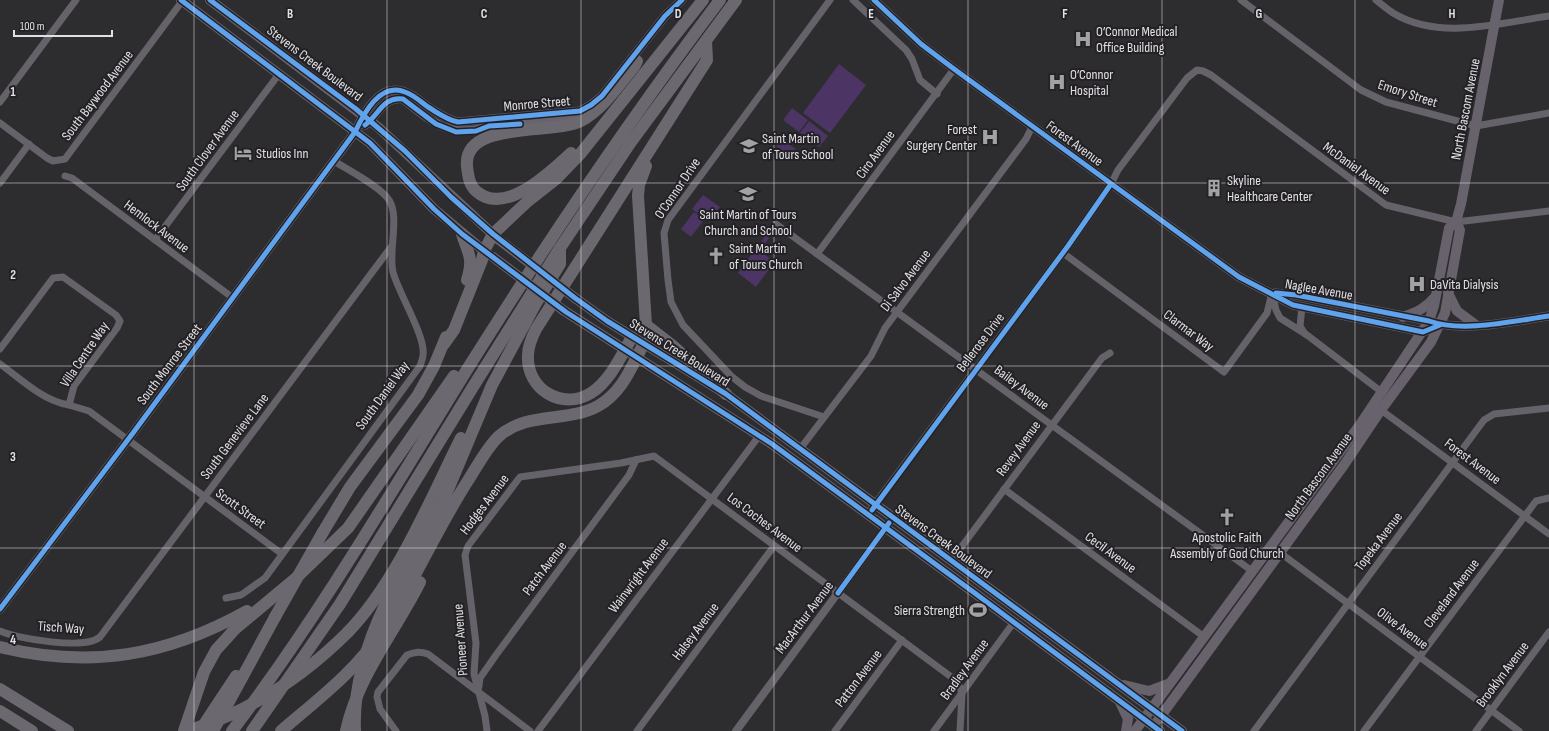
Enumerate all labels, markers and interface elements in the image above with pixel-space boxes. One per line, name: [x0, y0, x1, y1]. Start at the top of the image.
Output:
text: B: [287, 6, 293, 22]
text: C: [481, 6, 488, 22]
text: D: [675, 6, 682, 22]
text: E: [868, 6, 874, 22]
text: F: [1062, 6, 1068, 22]
text: G: [1256, 6, 1263, 22]
text: H: [1449, 6, 1456, 22]
scale bar: [14, 12, 112, 38]
text: 100 m: [20, 19, 45, 34]
street label: Stevens Creek Boulevard: [263, 22, 366, 105]
place label: O’Connor Medical Office Building: [1096, 23, 1177, 56]
hospital icon: O’Connor Medical Office Building: [1073, 29, 1093, 49]
street label: South Baywood Avenue: [58, 47, 137, 144]
street label: North Bascom Avenue: [1447, 57, 1484, 161]
place label: O’Connor Hospital: [1070, 66, 1113, 99]
hospital icon: O’Connor Hospital: [1047, 72, 1067, 92]
street label: Emory Street: [1376, 76, 1440, 111]
text: 1: [10, 84, 16, 100]
street label: Monroe Street: [503, 92, 571, 115]
street label: South Clover Avenue: [172, 106, 243, 194]
street label: Forest Avenue: [1043, 117, 1106, 170]
place label: Forest Surgery Center: [906, 121, 977, 154]
street label: Ciro Avenue: [852, 127, 899, 182]
hospital icon: Forest Surgery Center: [980, 127, 1000, 147]
place label: Saint Martin of Tours School: [762, 130, 833, 163]
school or university icon: Saint Martin of Tours School: [739, 136, 759, 156]
street label: McDaniel Avenue: [1320, 138, 1394, 199]
hotel icon: Studios Inn: [233, 143, 253, 163]
place label: Studios Inn: [256, 145, 308, 162]
street label: O’Connor Drive: [651, 155, 704, 222]
place label: Skyline Healthcare Center: [1227, 172, 1313, 205]
building icon: Skyline Healthcare Center: [1204, 178, 1224, 198]
school or university icon: Saint Martin of Tours Church and School: [738, 184, 758, 204]
street label: Hemlock Avenue: [121, 196, 193, 257]
place label: Saint Martin of Tours Church and School: [700, 206, 796, 239]
place label: Saint Martin of Tours Church: [729, 240, 803, 273]
church icon: Saint Martin of Tours Church: [706, 246, 726, 266]
street label: Di Salvo Avenue: [877, 246, 934, 315]
text: 2: [10, 267, 16, 283]
hospital icon: DaVita Dialysis: [1407, 274, 1427, 294]
street label: Naglee Avenue: [1284, 275, 1354, 304]
place label: DaVita Dialysis: [1430, 276, 1498, 293]
street label: Clarmar Way: [1160, 306, 1218, 355]
street label: Bellerose Drive: [953, 309, 1008, 375]
street label: Stevens Creek Boulevard: [626, 315, 733, 390]
street label: Villa Centre Way: [56, 318, 113, 390]
street label: South Monroe Street: [133, 320, 205, 408]
street label: South Daniel Way: [352, 357, 413, 433]
street label: Bailey Avenue: [991, 361, 1052, 414]
street label: South Genevieve Lane: [197, 390, 272, 483]
street label: Revey Avenue: [993, 417, 1044, 479]
street label: North Bascom Avenue: [1281, 430, 1356, 523]
street label: Forest Avenue: [1441, 435, 1504, 488]
text: 3: [10, 449, 16, 465]
street label: Hodges Avenue: [456, 471, 513, 538]
street label: Scott Street: [212, 485, 269, 532]
street label: Los Coches Avenue: [724, 489, 805, 556]
street label: Stevens Creek Boulevard: [892, 501, 996, 582]
church icon: Apostolic Faith Assembly of God Church: [1217, 507, 1237, 527]
street label: Topeka Avenue: [1351, 509, 1406, 574]
street label: Cecil Avenue: [1082, 528, 1140, 577]
place label: Apostolic Faith Assembly of God Church: [1169, 529, 1284, 562]
street label: Wainwright Avenue: [605, 534, 672, 616]
street label: Patch Avenue: [519, 538, 570, 599]
street label: Cleveland Avenue: [1420, 555, 1483, 631]
street label: MacArthur Avenue: [772, 578, 837, 657]
street label: Halsey Avenue: [668, 599, 723, 663]
sports icon: Sierra Strength: [968, 600, 988, 620]
place label: Sierra Strength: [894, 602, 965, 619]
street label: Pioneer Avenue: [450, 603, 471, 676]
street label: Olive Avenue: [1374, 604, 1432, 653]
street label: Tisch Way: [37, 617, 85, 638]
text: 4: [10, 632, 16, 648]
street label: Bradley Avenue: [937, 635, 992, 703]
street label: Brooklyn Avenue: [1472, 638, 1532, 710]
street label: Patton Avenue: [831, 646, 886, 710]

